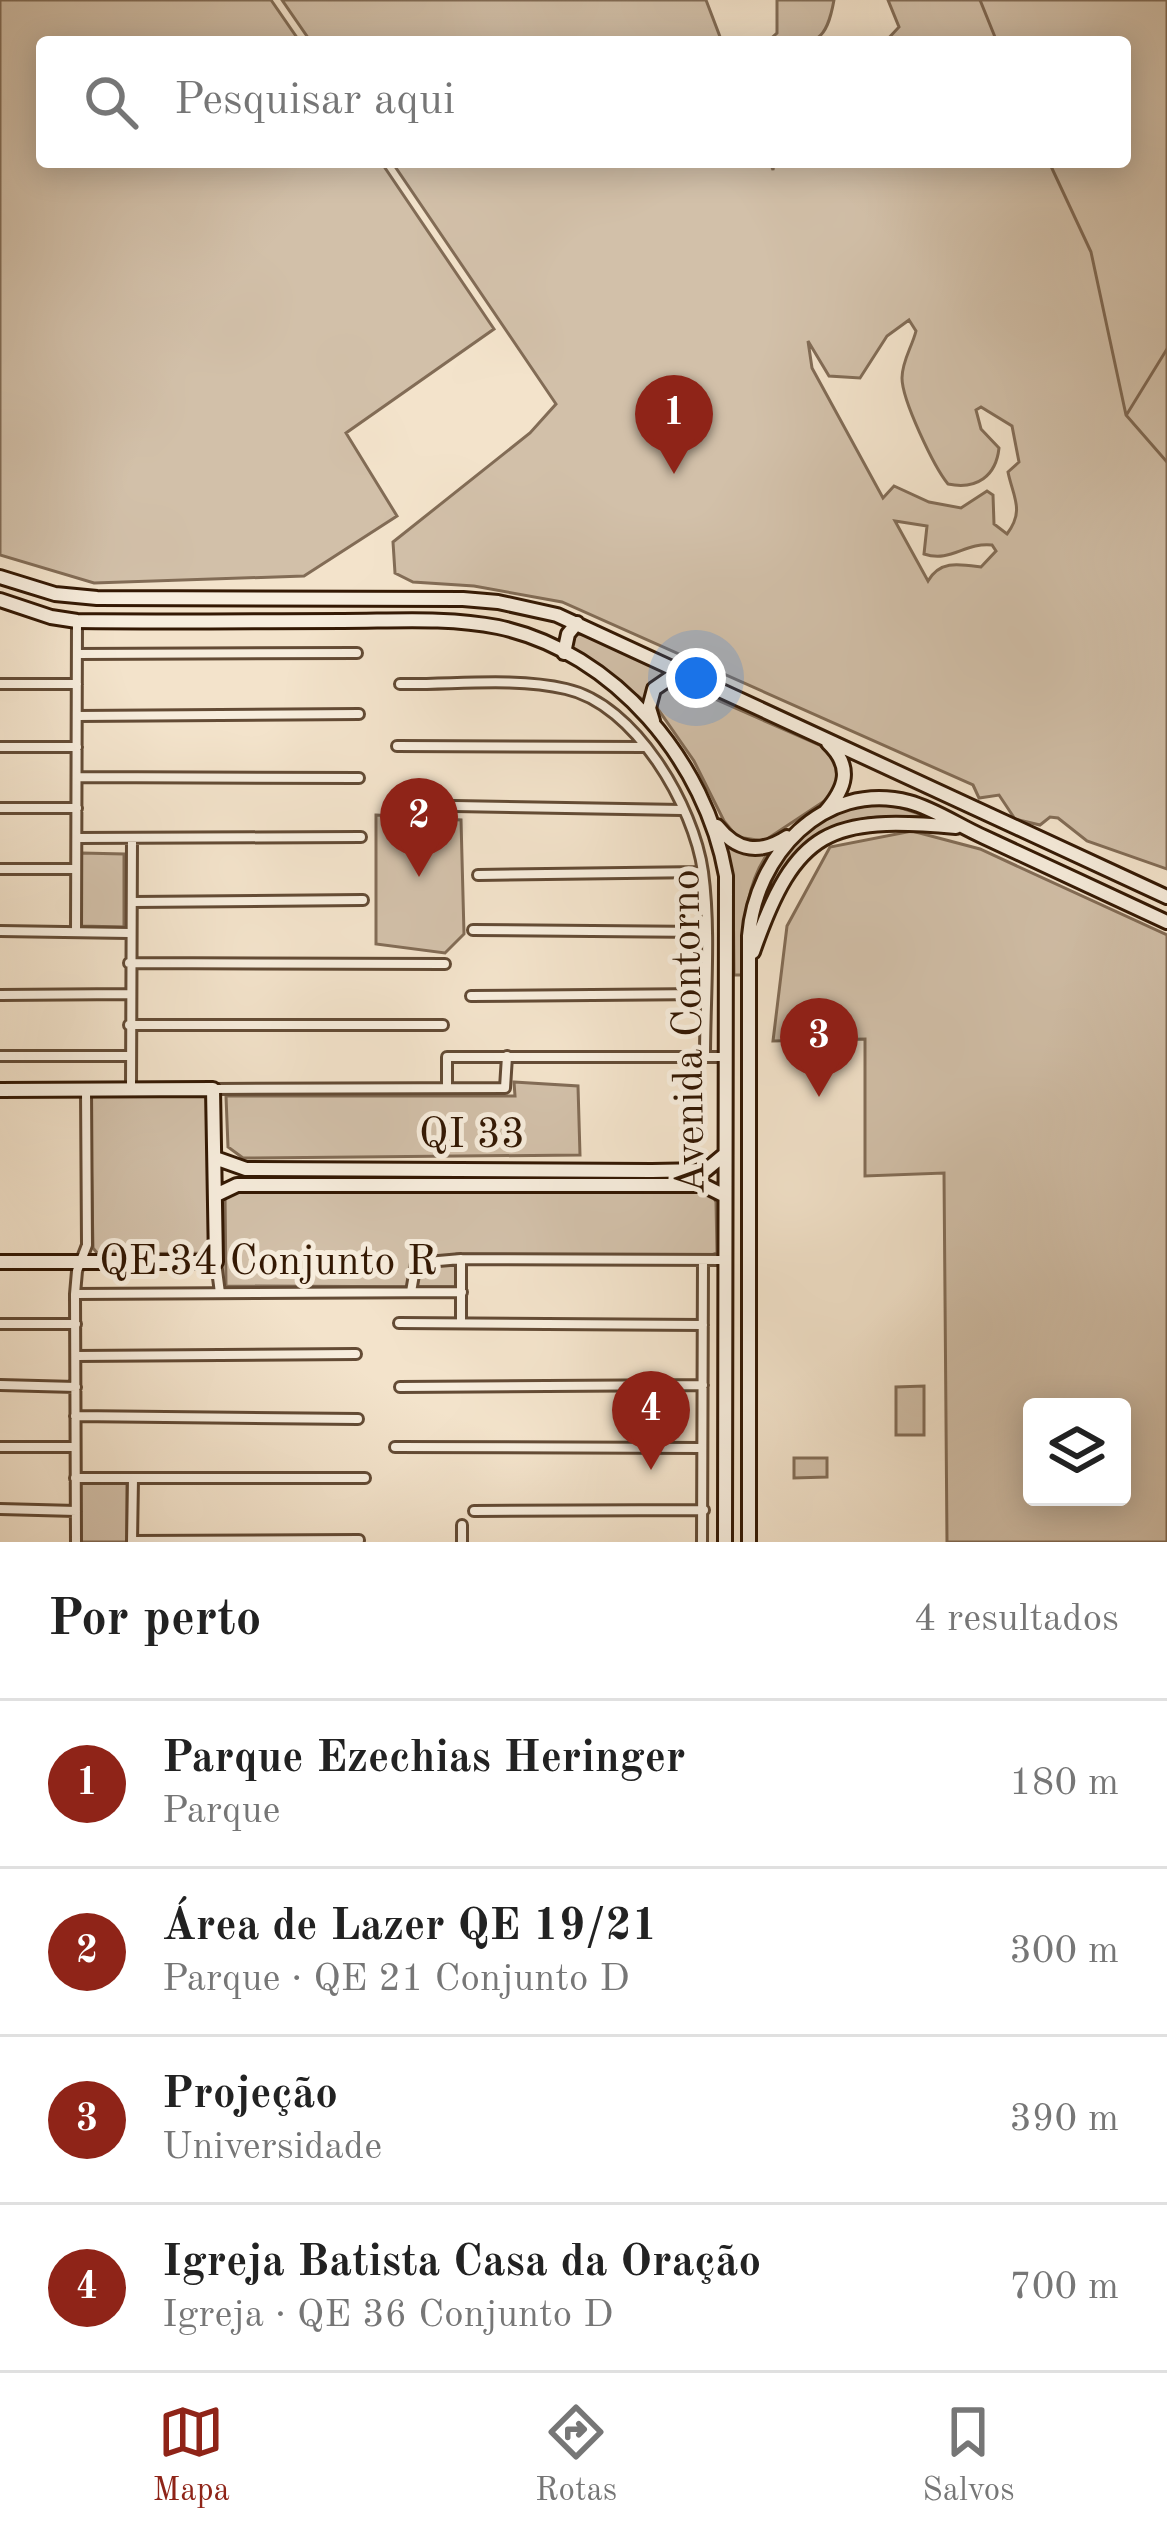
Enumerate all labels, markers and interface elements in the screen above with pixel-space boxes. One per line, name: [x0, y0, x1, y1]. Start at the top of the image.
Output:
search box: [36, 36, 1131, 168]
icon: search: [78, 69, 144, 135]
text: Pesquisar aqui: [174, 79, 455, 124]
pin: 1: [635, 375, 713, 474]
your location: [666, 648, 726, 708]
pin: 2: [380, 778, 458, 877]
street label: Avenida Contorno: [666, 869, 714, 1195]
pin: 3: [780, 998, 858, 1097]
street label: QI 33: [419, 1115, 525, 1157]
street label: QE 34 Conjunto R: [99, 1242, 437, 1284]
pin: 4: [612, 1371, 690, 1470]
map controls: [1023, 1398, 1131, 1506]
button: layers: [1023, 1398, 1131, 1506]
text: Por perto: [48, 1595, 262, 1646]
text: 4 resultados: [914, 1600, 1119, 1639]
text: Parque Ezechias Heringer: [162, 1737, 685, 1782]
text: 1: [76, 1764, 98, 1803]
text: 180 m: [1009, 1764, 1119, 1803]
text: Parque: [162, 1792, 280, 1831]
text: Área de Lazer QE 19/21: [162, 1905, 658, 1950]
text: 2: [76, 1932, 98, 1971]
text: 300 m: [1009, 1932, 1119, 1971]
text: Parque · QE 21 Conjunto D: [162, 1960, 630, 1999]
text: Projeção: [162, 2073, 338, 2118]
text: 3: [76, 2100, 98, 2139]
text: 390 m: [1009, 2100, 1119, 2139]
text: Universidade: [162, 2128, 382, 2167]
text: Igreja Batista Casa da Oração: [162, 2241, 761, 2286]
text: 4: [76, 2268, 98, 2307]
text: 700 m: [1009, 2268, 1119, 2307]
text: Igreja · QE 36 Conjunto D: [162, 2296, 613, 2335]
tab: Mapa: [153, 2399, 230, 2512]
tab: Rotas: [535, 2399, 617, 2512]
tab: Salvos: [922, 2399, 1014, 2512]

